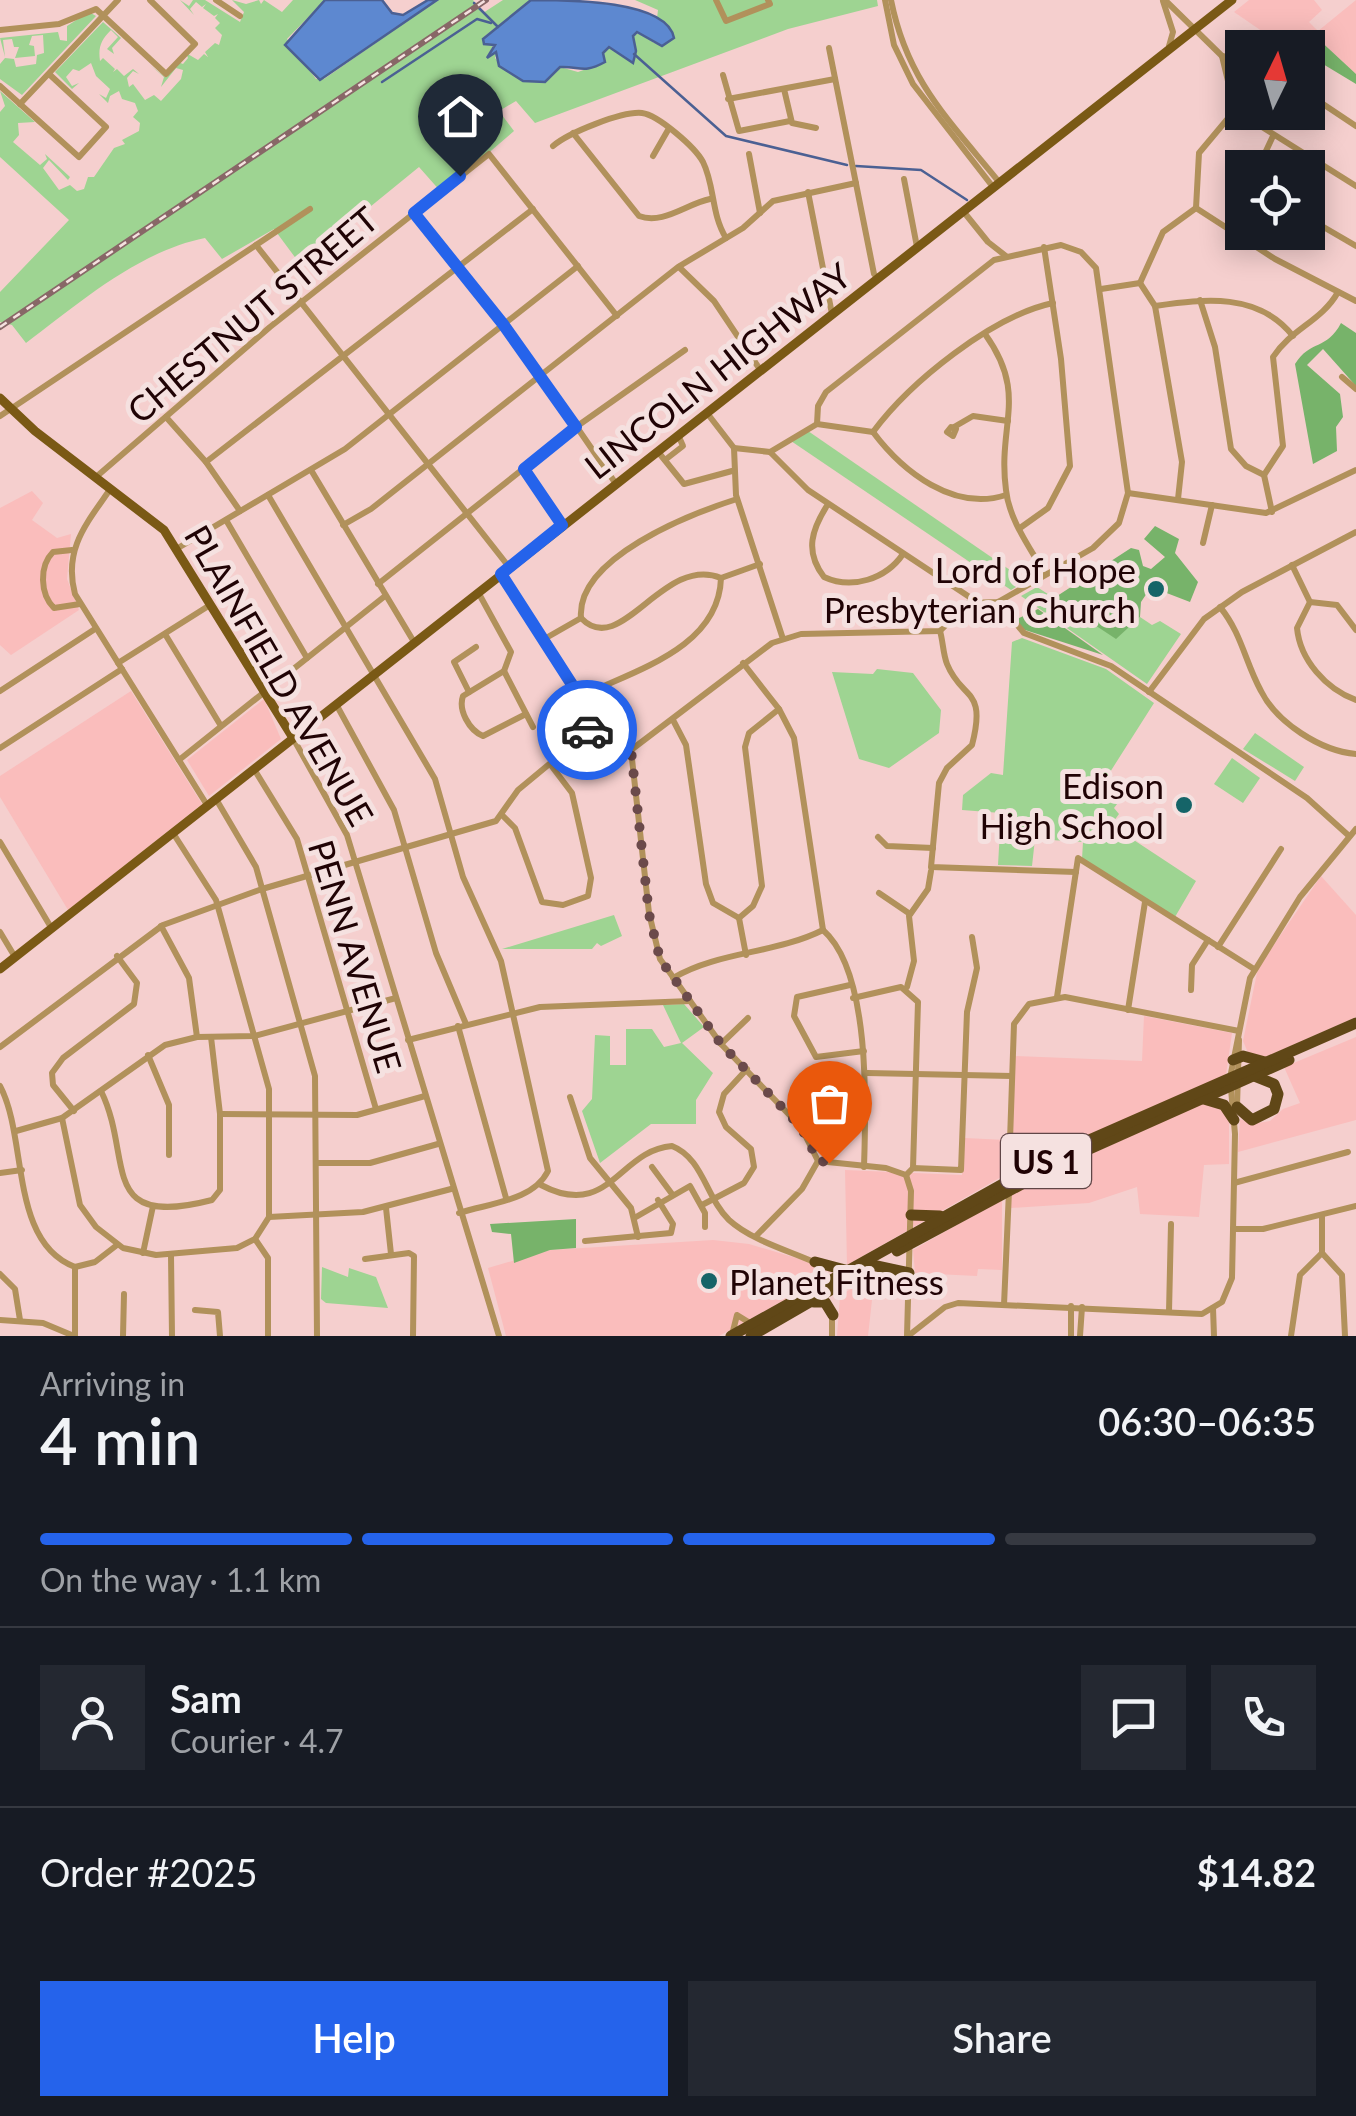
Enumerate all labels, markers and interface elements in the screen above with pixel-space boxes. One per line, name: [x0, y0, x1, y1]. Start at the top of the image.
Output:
north arrow: [1225, 30, 1325, 130]
map controls: [1225, 30, 1325, 250]
pin: [418, 74, 503, 177]
icon: home: [433, 89, 488, 144]
button: locate: [1225, 150, 1325, 250]
street label: CHESTNUT STREET: [118, 197, 386, 431]
street label: LINCOLN HIGHWAY: [576, 253, 858, 487]
street label: PLAINFIELD AVENUE: [177, 517, 383, 833]
place label: Lord of Hope Presbyterian Church: [824, 548, 1136, 630]
marker: Lord of Hope Presbyterian Church: [1145, 578, 1167, 600]
courier: [537, 680, 637, 780]
icon: car: [560, 703, 615, 758]
place label: Edison High School: [979, 764, 1164, 846]
marker: Edison High School: [1173, 794, 1195, 816]
street label: PENN AVENUE: [301, 835, 411, 1077]
pin: [787, 1061, 872, 1164]
icon: bag: [802, 1076, 857, 1131]
road number: US 1: [1001, 1134, 1091, 1188]
place label: Planet Fitness: [729, 1260, 944, 1302]
marker: Planet Fitness: [698, 1270, 720, 1292]
text: Arriving in: [40, 1364, 185, 1403]
text: 06:30–06:35: [1098, 1398, 1316, 1444]
text: 4 min: [40, 1401, 200, 1479]
text: On the way · 1.1 km: [40, 1560, 321, 1599]
button: person: [40, 1665, 145, 1770]
button: chat: [1081, 1665, 1186, 1770]
button: phone: [1211, 1665, 1316, 1770]
text: Sam: [170, 1675, 242, 1721]
text: Courier · 4.7: [170, 1721, 344, 1760]
text: Order #2025: [40, 1849, 257, 1895]
text: $14.82: [1197, 1849, 1316, 1895]
button: Help: [40, 1981, 668, 2096]
button: Share: [688, 1981, 1316, 2096]

